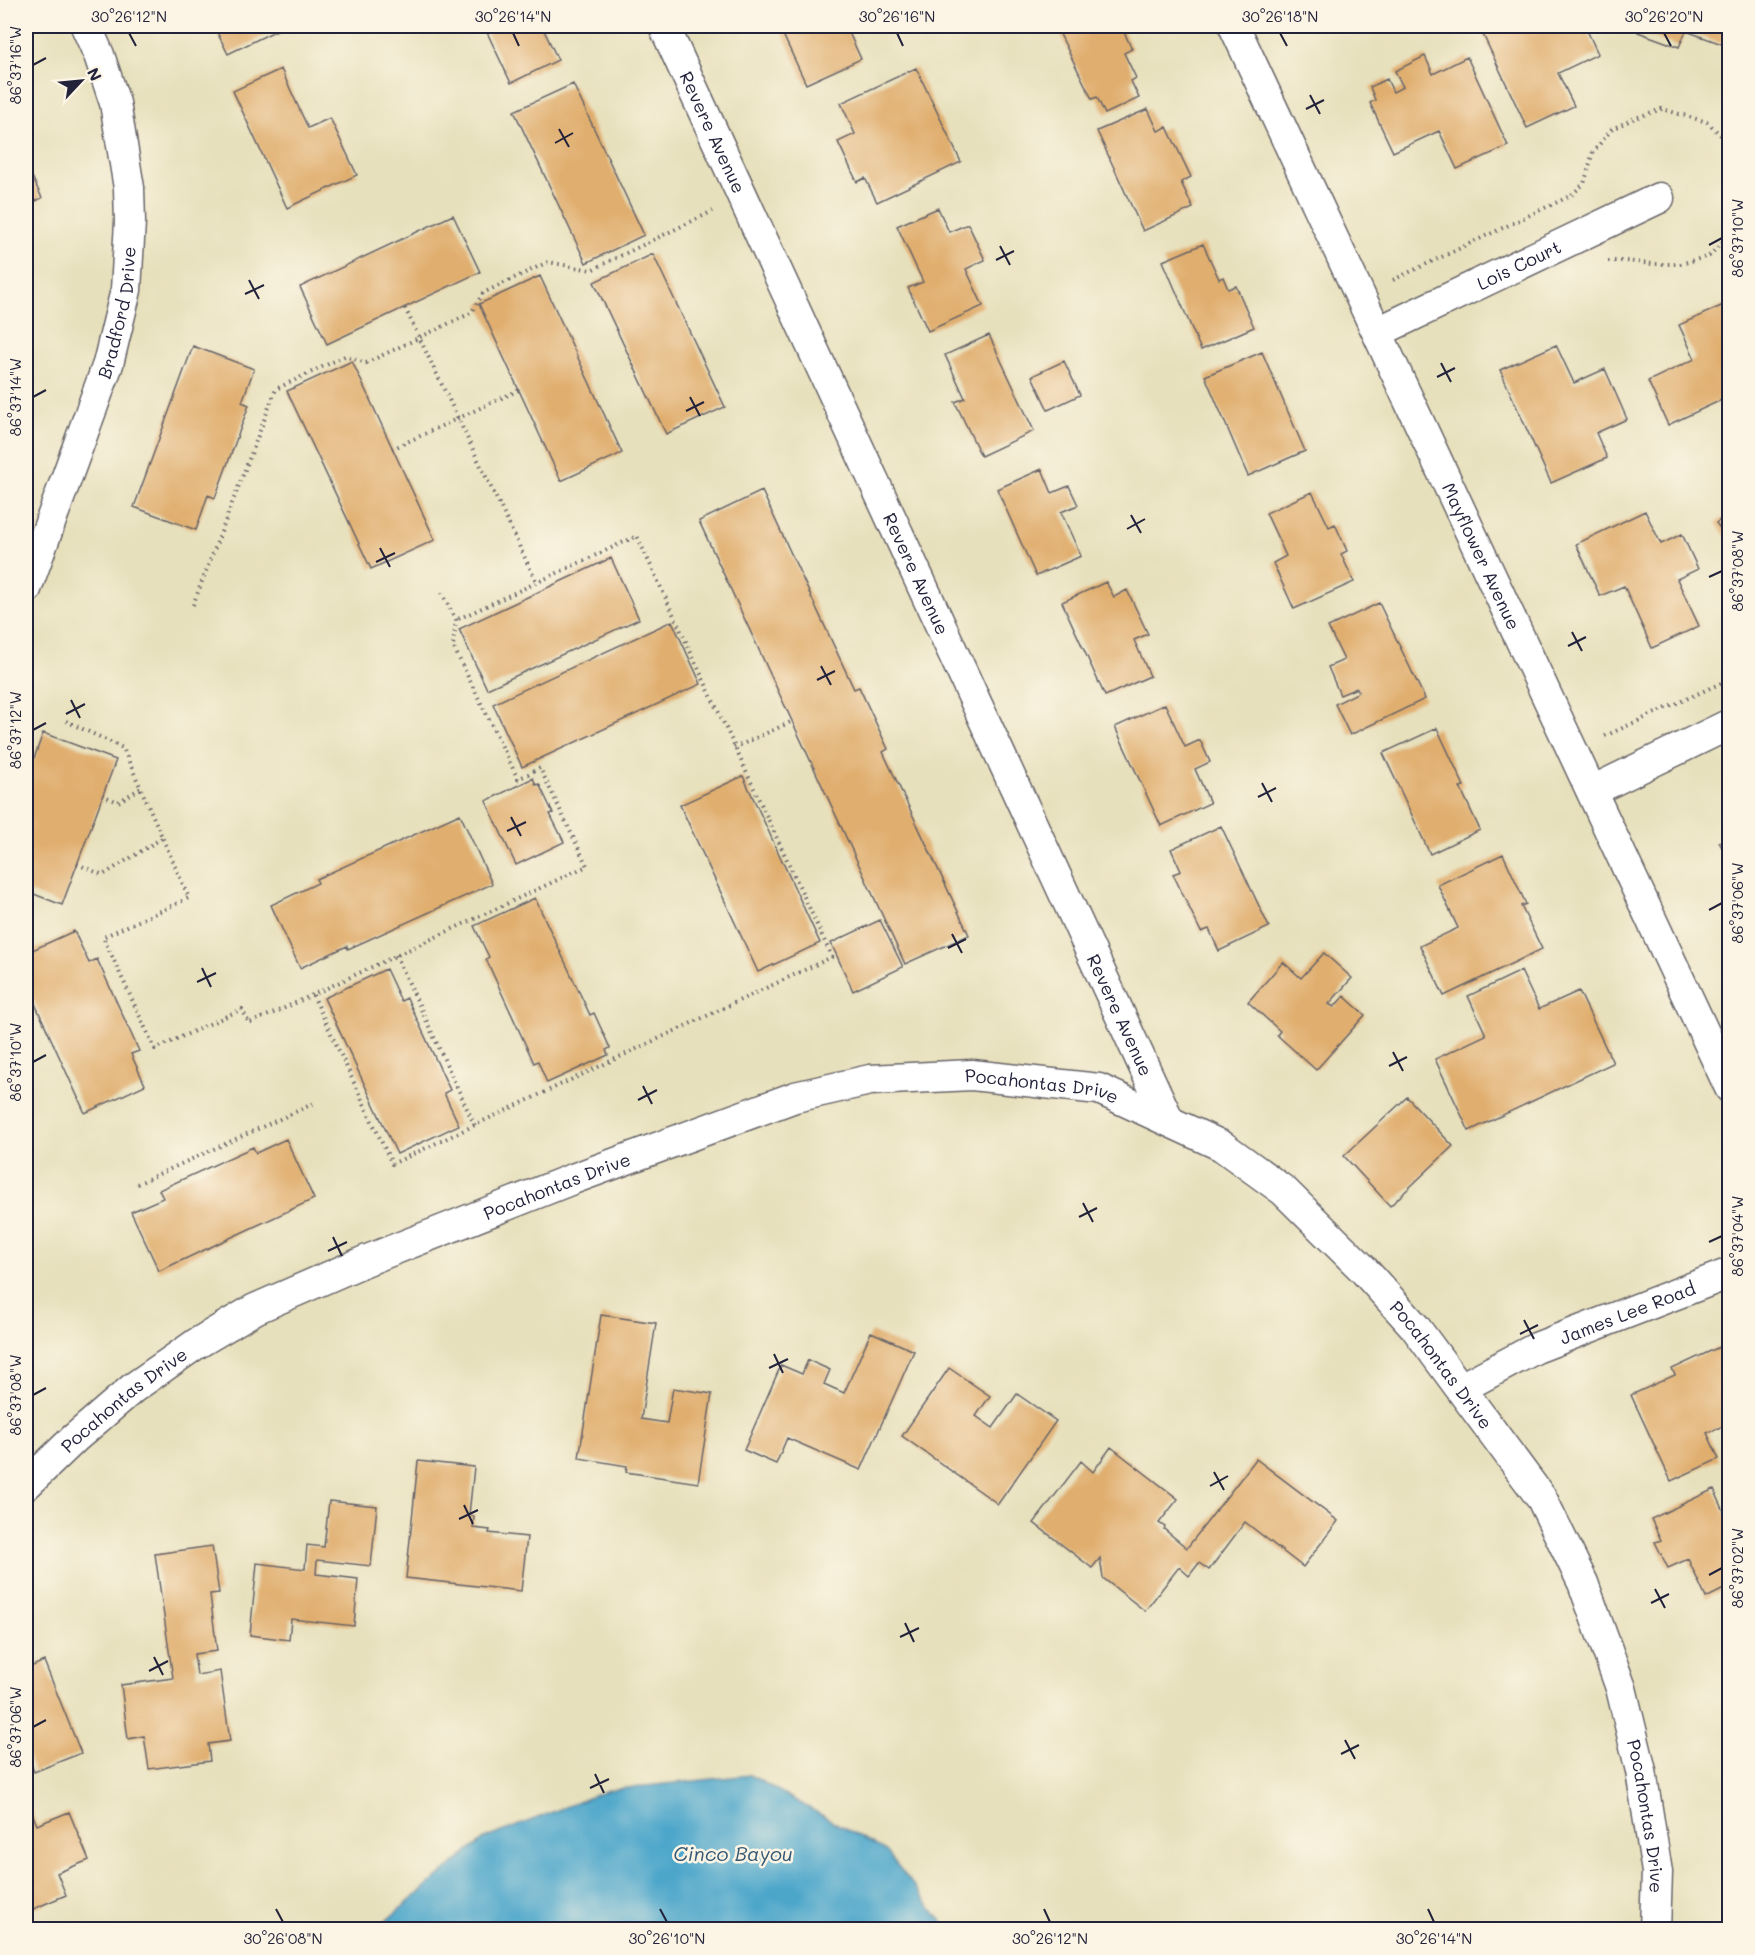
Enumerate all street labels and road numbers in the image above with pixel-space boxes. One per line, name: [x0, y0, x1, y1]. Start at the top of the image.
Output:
street label: Revere Avenue: [675, 67, 751, 197]
street label: Lois Court: [1473, 235, 1565, 295]
street label: Bradford Drive: [92, 246, 141, 382]
street label: Mayflower Avenue: [1437, 479, 1526, 633]
street label: Revere Avenue: [878, 509, 955, 638]
street label: Revere Avenue: [1082, 950, 1159, 1080]
street label: Pocahontas Drive: [964, 1063, 1123, 1109]
street label: Pocahontas Drive: [480, 1147, 634, 1225]
street label: James Lee Road: [1556, 1276, 1699, 1350]
street label: Pocahontas Drive: [1385, 1295, 1498, 1434]
street label: Pocahontas Drive: [55, 1342, 192, 1458]
street label: Pocahontas Drive: [1622, 1737, 1669, 1894]

